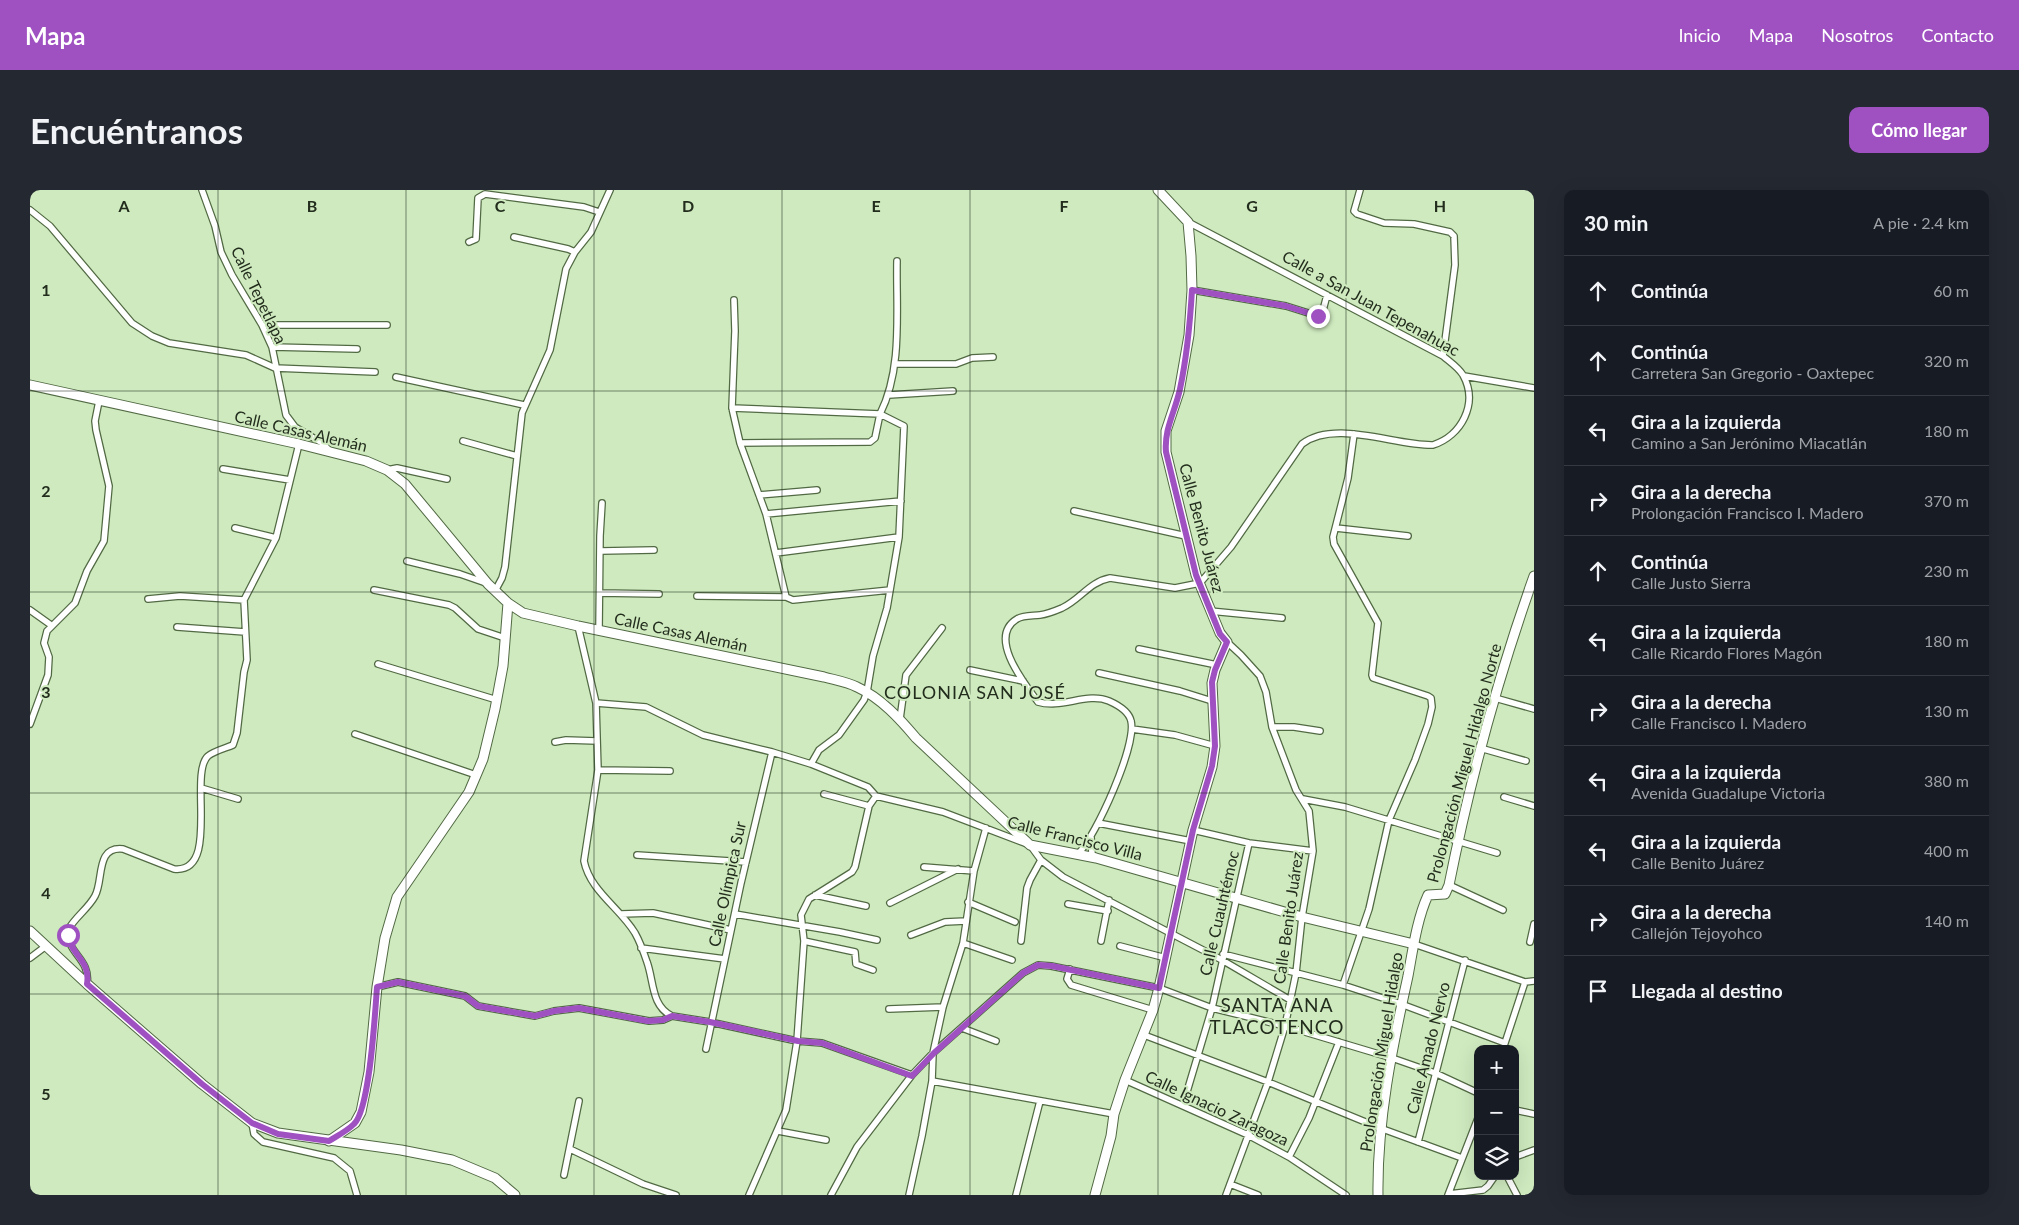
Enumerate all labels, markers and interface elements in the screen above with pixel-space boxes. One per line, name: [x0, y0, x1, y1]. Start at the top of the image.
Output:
text: Mapa: [25, 21, 85, 50]
text: Inicio: [1678, 24, 1721, 46]
text: Mapa: [1749, 24, 1793, 46]
text: Nosotros: [1821, 24, 1893, 46]
text: Contacto: [1921, 24, 1994, 46]
button: Cómo llegar: [1849, 107, 1989, 153]
text: Encuéntranos: [30, 109, 243, 151]
text: A: [117, 196, 130, 215]
text: B: [307, 196, 317, 215]
text: C: [495, 196, 506, 215]
text: D: [682, 196, 694, 215]
text: E: [871, 196, 881, 215]
text: F: [1059, 196, 1069, 215]
text: G: [1246, 196, 1258, 215]
text: H: [1434, 196, 1446, 215]
text: 30 min: [1584, 210, 1648, 235]
text: A pie · 2.4 km: [1873, 213, 1969, 232]
street label: Calle Tepetlapa: [228, 243, 291, 347]
street label: Calle a San Juan Tepenahuac: [1279, 246, 1463, 359]
icon: ahead: [1584, 277, 1612, 305]
text: Continúa: [1631, 279, 1708, 302]
text: 1: [41, 280, 51, 299]
text: 60 m: [1933, 281, 1969, 300]
route end: [1307, 305, 1330, 328]
text: Continúa: [1631, 340, 1708, 363]
icon: ahead: [1584, 347, 1612, 375]
text: 320 m: [1924, 351, 1969, 370]
text: Carretera San Gregorio - Oaxtepec: [1631, 363, 1874, 382]
street label: Calle Casas Alemán: [233, 406, 369, 455]
text: Gira a la izquierda: [1631, 410, 1781, 433]
icon: left: [1584, 417, 1612, 445]
text: 180 m: [1924, 421, 1969, 440]
text: Camino a San Jerónimo Miacatlán: [1631, 433, 1867, 452]
street label: Calle Benito Juárez: [1176, 461, 1229, 595]
text: Gira a la derecha: [1631, 480, 1771, 503]
text: 2: [41, 481, 51, 500]
icon: right: [1584, 487, 1612, 515]
text: 370 m: [1924, 491, 1969, 510]
text: Prolongación Francisco I. Madero: [1631, 503, 1864, 522]
text: Continúa: [1631, 550, 1708, 573]
icon: ahead: [1584, 557, 1612, 585]
text: 230 m: [1924, 561, 1969, 580]
text: Calle Justo Sierra: [1631, 573, 1751, 592]
street label: Calle Casas Alemán: [613, 608, 750, 655]
text: Gira a la izquierda: [1631, 620, 1781, 643]
icon: left: [1584, 627, 1612, 655]
text: 180 m: [1924, 631, 1969, 650]
street label: Prolongación Miguel Hidalgo Norte: [1422, 641, 1505, 885]
text: Calle Ricardo Flores Magón: [1631, 643, 1822, 662]
district label: COLONIA SAN JOSÉ: [884, 681, 1066, 703]
text: 3: [41, 682, 51, 701]
text: Gira a la derecha: [1631, 690, 1771, 713]
icon: right: [1584, 697, 1612, 725]
text: 130 m: [1924, 701, 1969, 720]
text: Calle Francisco I. Madero: [1631, 713, 1807, 732]
text: Gira a la izquierda: [1631, 760, 1781, 783]
icon: left: [1584, 767, 1612, 795]
text: 380 m: [1924, 771, 1969, 790]
text: Avenida Guadalupe Victoria: [1631, 783, 1825, 802]
street label: Calle Francisco Villa: [1006, 812, 1145, 863]
street label: Calle Olímpica Sur: [704, 819, 749, 948]
text: Gira a la izquierda: [1631, 830, 1781, 853]
icon: left: [1584, 837, 1612, 865]
text: 400 m: [1924, 841, 1969, 860]
street label: Calle Cuauhtémoc: [1195, 848, 1242, 977]
street label: Calle Benito Juárez: [1269, 851, 1306, 985]
text: Calle Benito Juárez: [1631, 853, 1764, 872]
text: 4: [41, 883, 51, 902]
text: Gira a la derecha: [1631, 900, 1771, 923]
icon: right: [1584, 907, 1612, 935]
text: 140 m: [1924, 911, 1969, 930]
text: Callejón Tejoyohco: [1631, 923, 1762, 942]
route start: [57, 924, 80, 947]
street label: Prolongación Miguel Hidalgo: [1355, 951, 1406, 1153]
icon: arrive: [1584, 977, 1612, 1005]
text: Llegada al destino: [1631, 979, 1783, 1002]
street label: Calle Amado Nervo: [1402, 980, 1453, 1116]
district label: SANTA ANA TLACOTENCO: [1210, 993, 1344, 1038]
map controls: [1474, 1045, 1519, 1180]
button: +: [1474, 1045, 1519, 1090]
street label: Calle Ignacio Zaragoza: [1142, 1066, 1292, 1149]
text: 5: [41, 1084, 51, 1103]
button: −: [1474, 1090, 1519, 1135]
button: layers: [1474, 1135, 1519, 1180]

